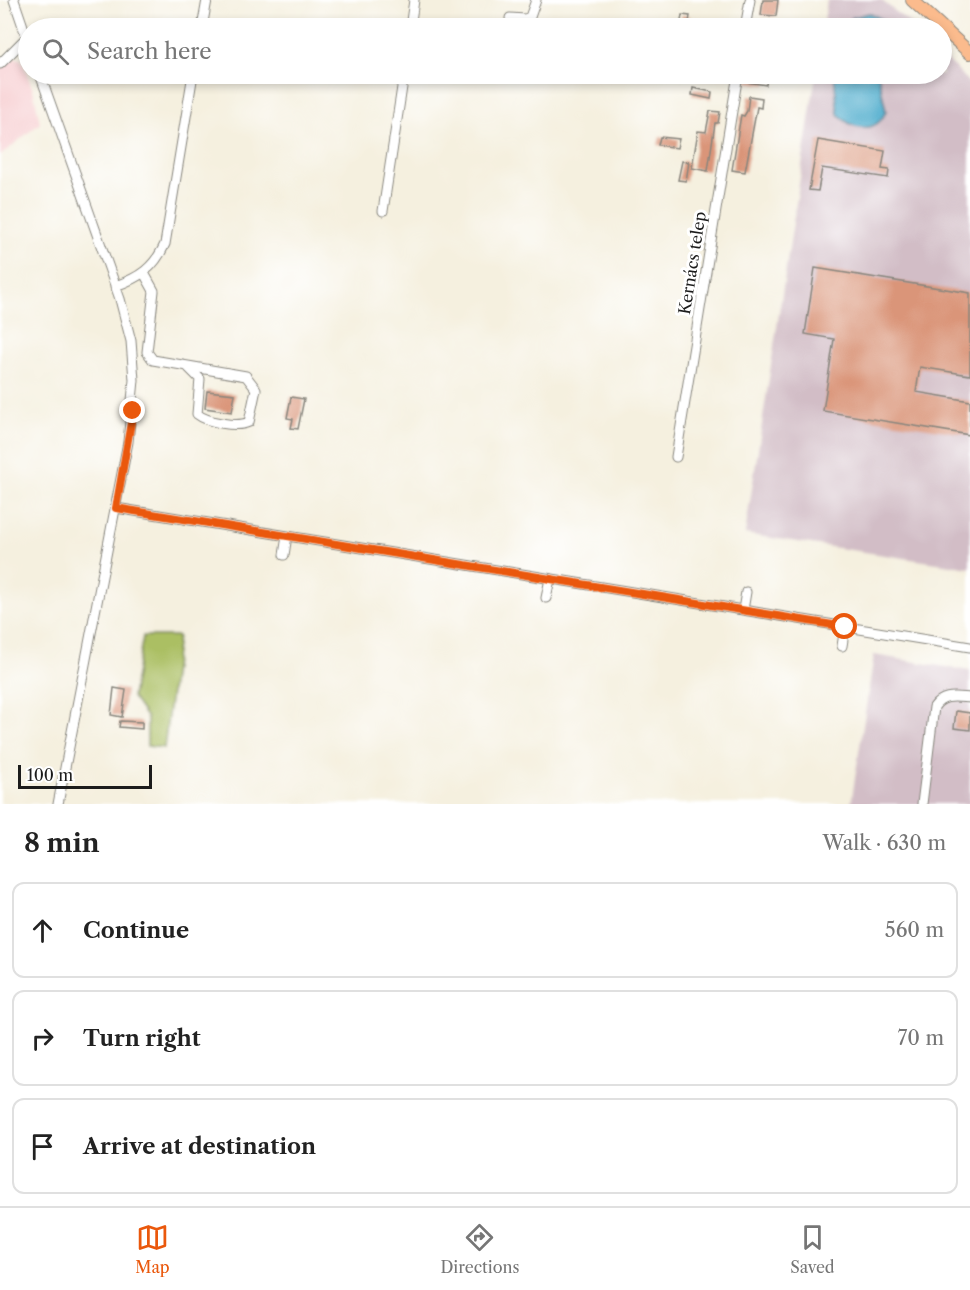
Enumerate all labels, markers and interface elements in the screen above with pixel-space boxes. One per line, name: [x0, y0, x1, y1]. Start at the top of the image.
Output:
search box: [18, 18, 952, 84]
icon: search: [39, 35, 72, 68]
text: Search here: [87, 38, 212, 65]
street label: Kernács telep: [674, 210, 710, 316]
route end: [119, 397, 145, 423]
route start: [831, 613, 857, 639]
scale bar: [18, 762, 152, 790]
text: 100 m: [27, 765, 73, 785]
text: 8 min: [24, 827, 100, 859]
text: Walk · 630 m: [823, 831, 946, 855]
icon: ahead: [26, 914, 59, 947]
text: Continue: [83, 917, 189, 944]
text: 560 m: [885, 918, 944, 942]
icon: right: [26, 1022, 59, 1055]
text: Turn right: [83, 1025, 201, 1052]
text: 70 m: [898, 1026, 944, 1050]
icon: arrive: [26, 1130, 59, 1163]
text: Arrive at destination: [83, 1133, 316, 1160]
tab: Map: [135, 1221, 170, 1277]
tab: Directions: [440, 1221, 519, 1277]
tab: Saved: [790, 1221, 835, 1277]

